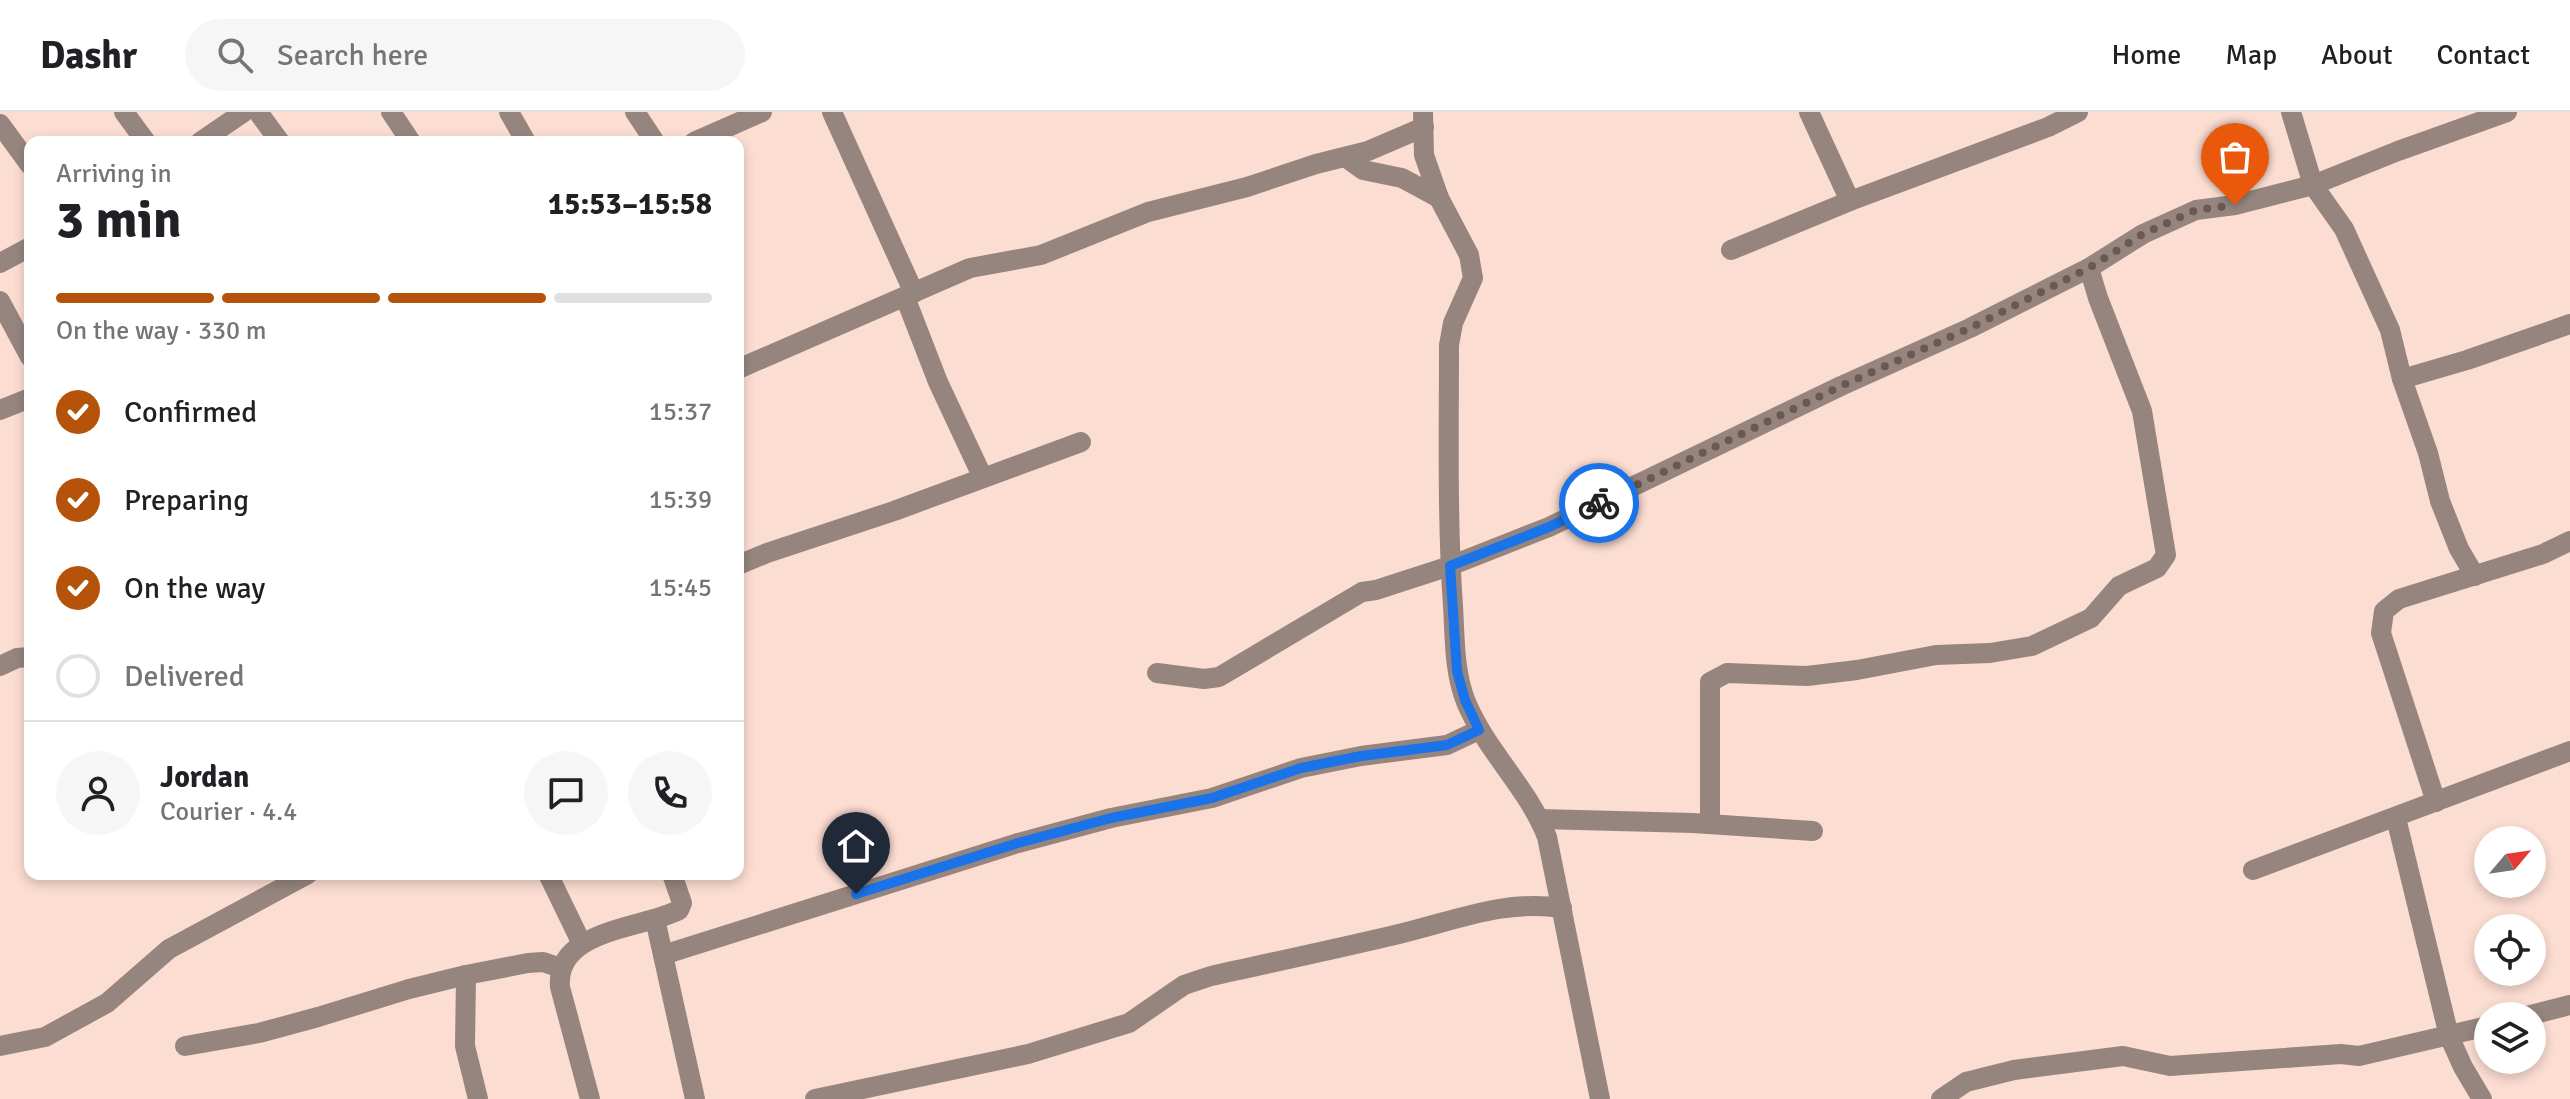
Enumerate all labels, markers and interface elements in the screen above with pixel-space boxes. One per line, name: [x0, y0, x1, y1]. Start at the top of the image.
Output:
search box: [185, 19, 745, 91]
text: Dashr: [40, 32, 137, 79]
icon: search: [213, 33, 257, 77]
text: Search here: [277, 37, 428, 74]
text: Home: [2112, 38, 2181, 72]
text: Map: [2225, 38, 2277, 72]
text: About: [2321, 38, 2393, 72]
text: Contact: [2437, 38, 2530, 72]
pin: [2201, 123, 2269, 205]
icon: bag: [2213, 135, 2257, 179]
text: Arriving in: [56, 158, 172, 190]
text: 15:53–15:58: [548, 186, 712, 223]
text: 3 min: [56, 188, 182, 252]
text: On the way · 330 m: [56, 315, 266, 347]
icon: check: [56, 390, 100, 434]
text: Confirmed: [124, 394, 257, 431]
text: 15:37: [649, 396, 712, 428]
courier: [1559, 463, 1639, 543]
icon: check: [56, 478, 100, 522]
icon: bike: [1577, 481, 1621, 525]
text: Preparing: [124, 482, 249, 519]
text: 15:39: [649, 484, 712, 516]
icon: check: [56, 566, 100, 610]
text: On the way: [124, 570, 265, 607]
text: 15:45: [649, 572, 712, 604]
text: Delivered: [124, 658, 245, 695]
button: person: [56, 751, 140, 835]
button: chat: [524, 751, 608, 835]
button: phone: [628, 751, 712, 835]
text: Jordan: [160, 759, 249, 796]
text: Courier · 4.4: [160, 796, 297, 828]
pin: [822, 812, 890, 894]
icon: home: [834, 824, 878, 868]
north arrow: [2474, 826, 2546, 898]
map controls: [2474, 826, 2546, 1074]
button: locate: [2474, 914, 2546, 986]
button: layers: [2474, 1002, 2546, 1074]

